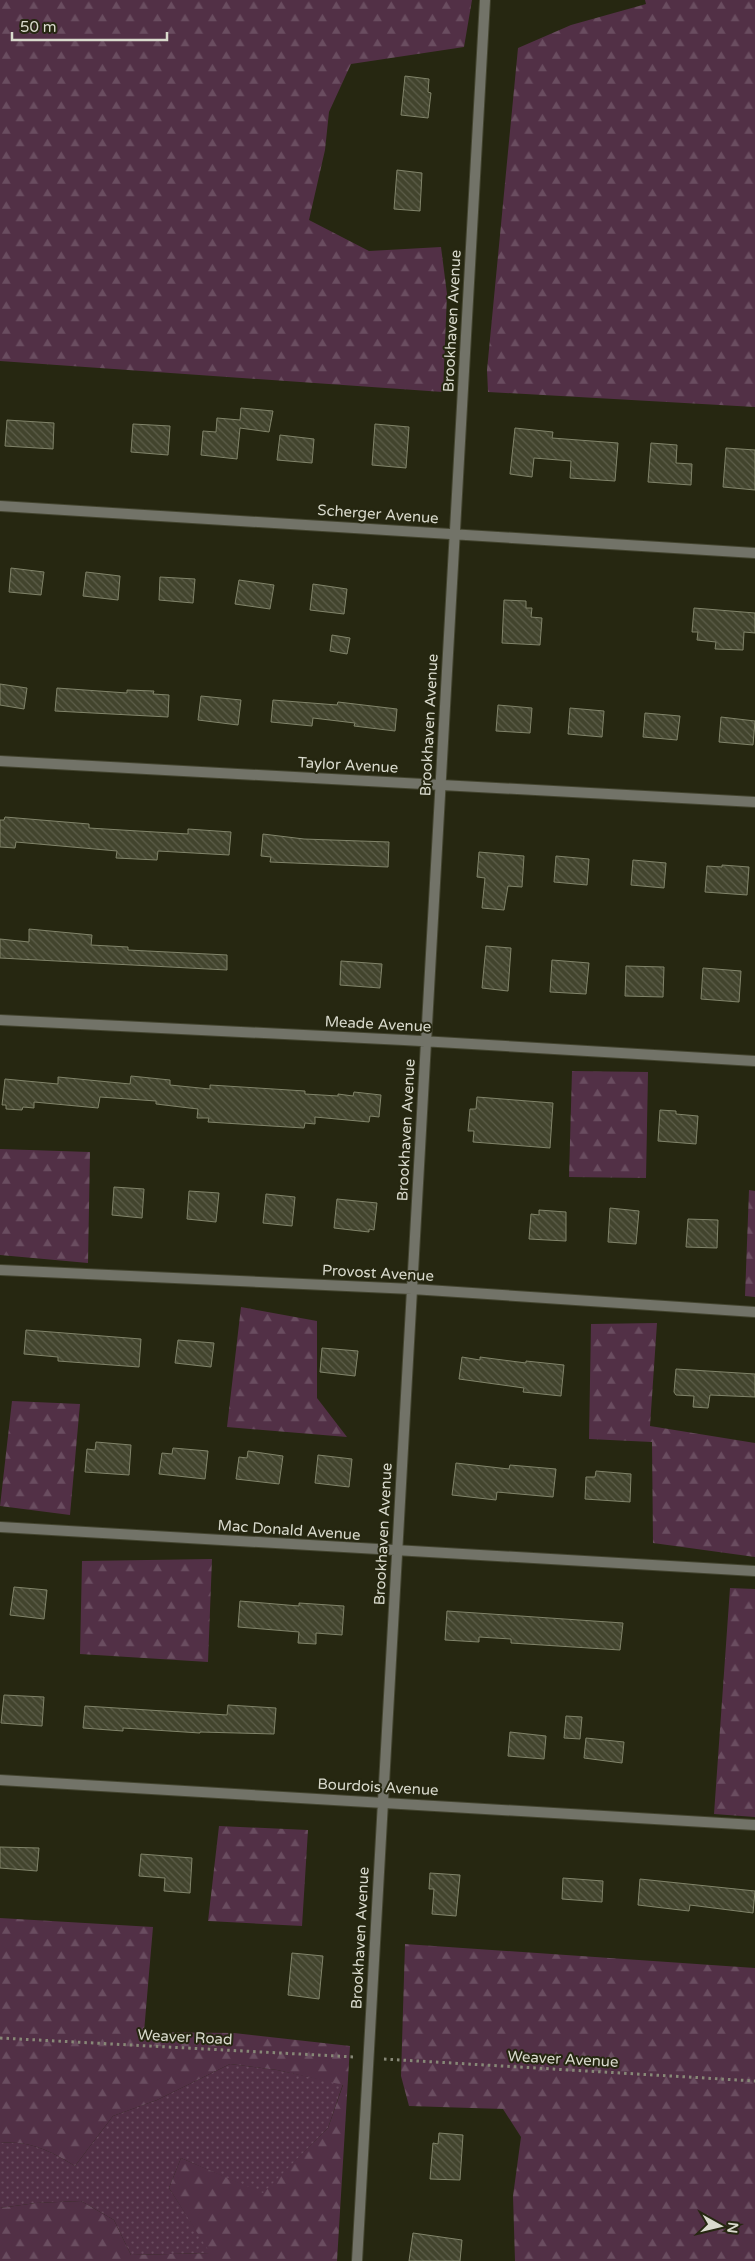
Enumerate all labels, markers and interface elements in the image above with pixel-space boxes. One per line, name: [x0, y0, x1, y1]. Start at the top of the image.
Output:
scale bar: [12, 10, 168, 42]
text: 50 m: [20, 18, 57, 36]
street label: Brookhaven Avenue: [439, 249, 465, 393]
street label: Scherger Avenue: [317, 501, 439, 527]
street label: Brookhaven Avenue: [416, 653, 442, 797]
street label: Taylor Avenue: [297, 753, 399, 777]
street label: Meade Avenue: [324, 1012, 432, 1036]
street label: Brookhaven Avenue: [393, 1058, 419, 1202]
street label: Provost Avenue: [322, 1261, 434, 1285]
street label: Brookhaven Avenue: [370, 1462, 396, 1606]
street label: Mac Donald Avenue: [217, 1516, 361, 1544]
street label: Bourdois Avenue: [317, 1775, 439, 1799]
street label: Brookhaven Avenue: [347, 1866, 373, 2010]
street label: Weaver Road: [137, 2026, 233, 2048]
street label: Weaver Avenue: [507, 2047, 619, 2071]
north arrow: [695, 2201, 745, 2251]
text: N: [723, 2221, 742, 2234]

